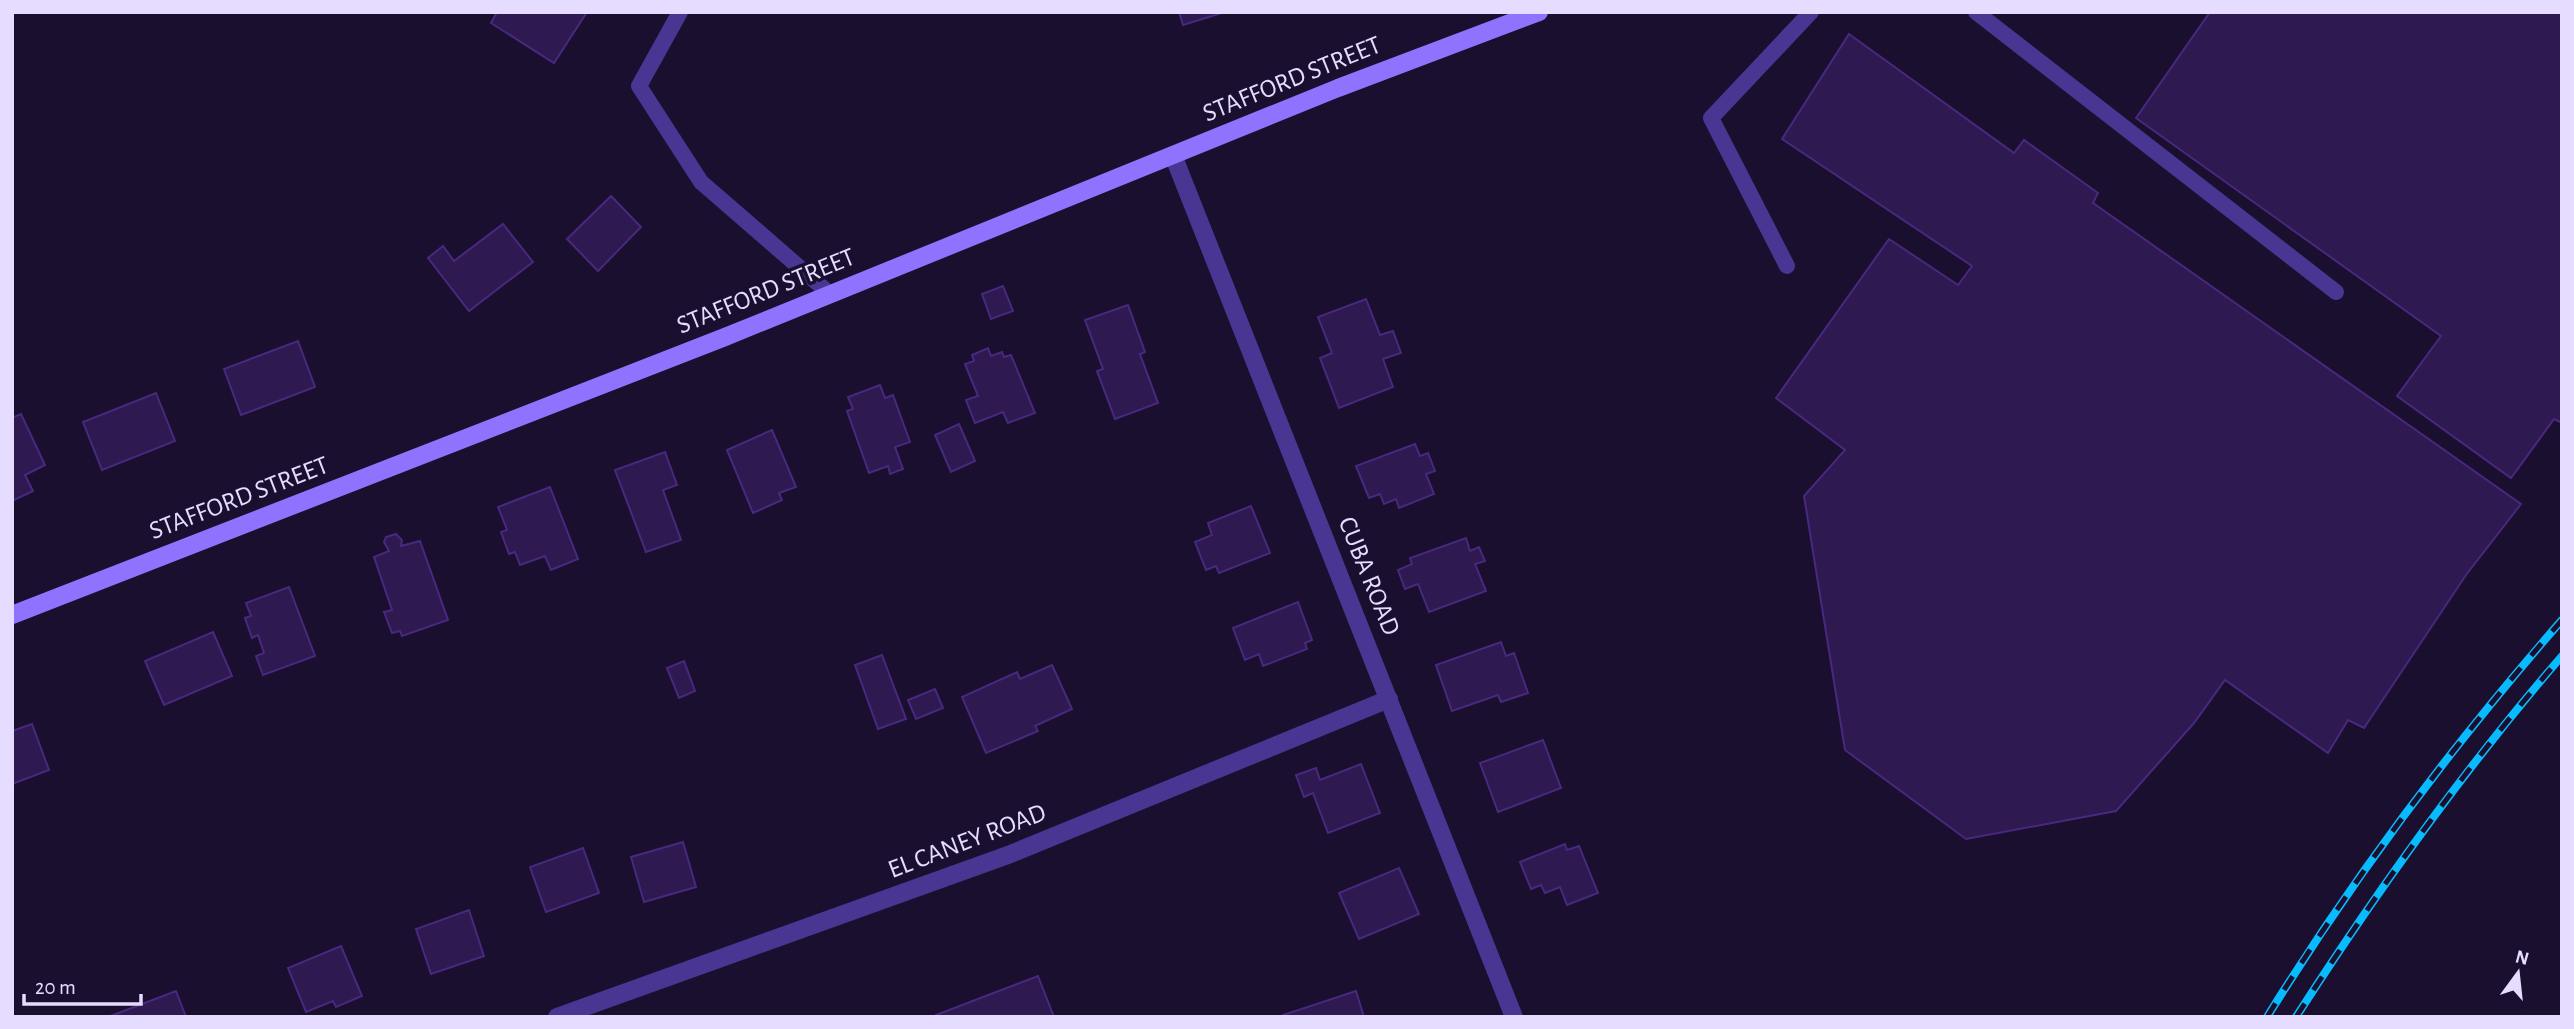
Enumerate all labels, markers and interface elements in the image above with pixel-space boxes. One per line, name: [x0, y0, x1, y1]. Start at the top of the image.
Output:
street label: STAFFORD STREET: [1199, 31, 1385, 127]
street label: STAFFORD STREET: [673, 243, 859, 339]
street label: STAFFORD STREET: [146, 452, 332, 544]
street label: CUBA ROAD: [1333, 513, 1405, 639]
street label: EL CANEY ROAD: [885, 799, 1049, 883]
north arrow: [2483, 938, 2553, 1008]
text: N: [2513, 947, 2531, 969]
scale bar: [24, 962, 142, 1006]
text: 20 m: [35, 977, 76, 998]

